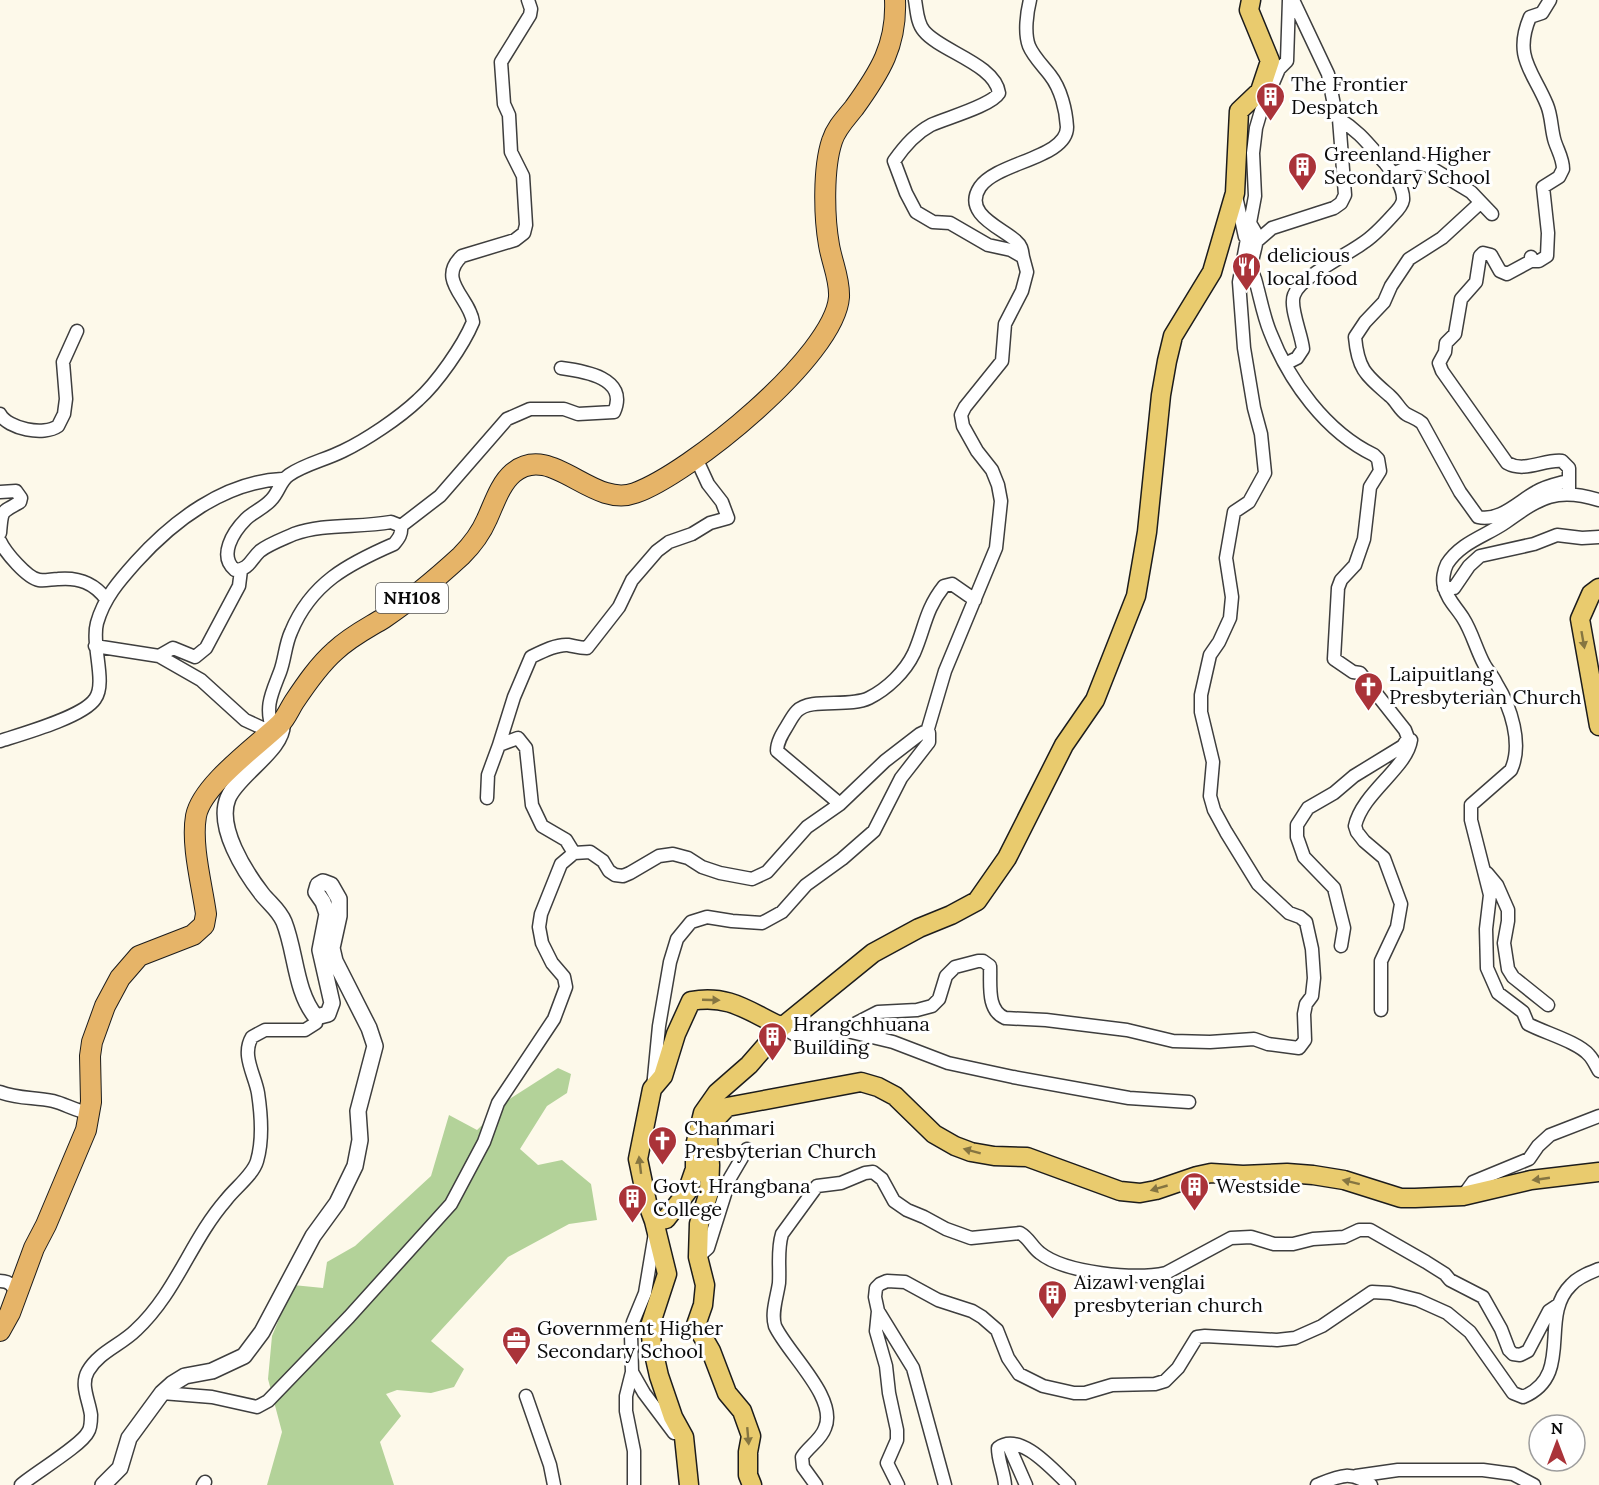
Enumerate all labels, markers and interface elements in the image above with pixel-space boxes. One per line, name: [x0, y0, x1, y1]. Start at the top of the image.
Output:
place label: The Frontier Despatch: [1291, 71, 1408, 119]
building icon: The Frontier Despatch: [1254, 80, 1286, 122]
place label: Greenland Higher Secondary School: [1324, 141, 1491, 189]
building icon: Greenland Higher Secondary School: [1287, 150, 1319, 192]
place label: delicious local food: [1267, 242, 1358, 290]
restaurant icon: delicious local food: [1230, 250, 1262, 292]
road number: NH108: [376, 583, 448, 613]
one-way arrow: [1579, 631, 1588, 650]
place label: Laipuitlang Presbyterian Church: [1389, 661, 1582, 709]
church icon: Laipuitlang Presbyterian Church: [1352, 670, 1384, 712]
one-way arrow: [702, 995, 721, 1004]
place label: Hrangchhuana Building: [793, 1011, 930, 1059]
building icon: Hrangchhuana Building: [756, 1020, 788, 1062]
place label: Chanmari Presbyterian Church: [684, 1115, 877, 1163]
church icon: Chanmari Presbyterian Church: [647, 1124, 679, 1166]
one-way arrow: [962, 1146, 981, 1156]
one-way arrow: [635, 1155, 645, 1174]
building icon: Westside: [1179, 1170, 1211, 1212]
place label: Govt. Hrangbana College: [653, 1173, 811, 1221]
place label: Westside: [1216, 1173, 1301, 1198]
one-way arrow: [1531, 1174, 1550, 1183]
one-way arrow: [1342, 1176, 1360, 1186]
building icon: Govt. Hrangbana College: [616, 1182, 648, 1224]
one-way arrow: [1150, 1184, 1168, 1194]
place label: Aizawl venglai presbyterian church: [1073, 1269, 1263, 1317]
building icon: Aizawl venglai presbyterian church: [1037, 1278, 1069, 1320]
place label: Government Higher Secondary School: [537, 1315, 724, 1363]
office icon: Government Higher Secondary School: [500, 1324, 532, 1366]
north arrow: [1527, 1413, 1587, 1473]
text: N: [1551, 1418, 1563, 1438]
one-way arrow: [743, 1427, 753, 1446]

